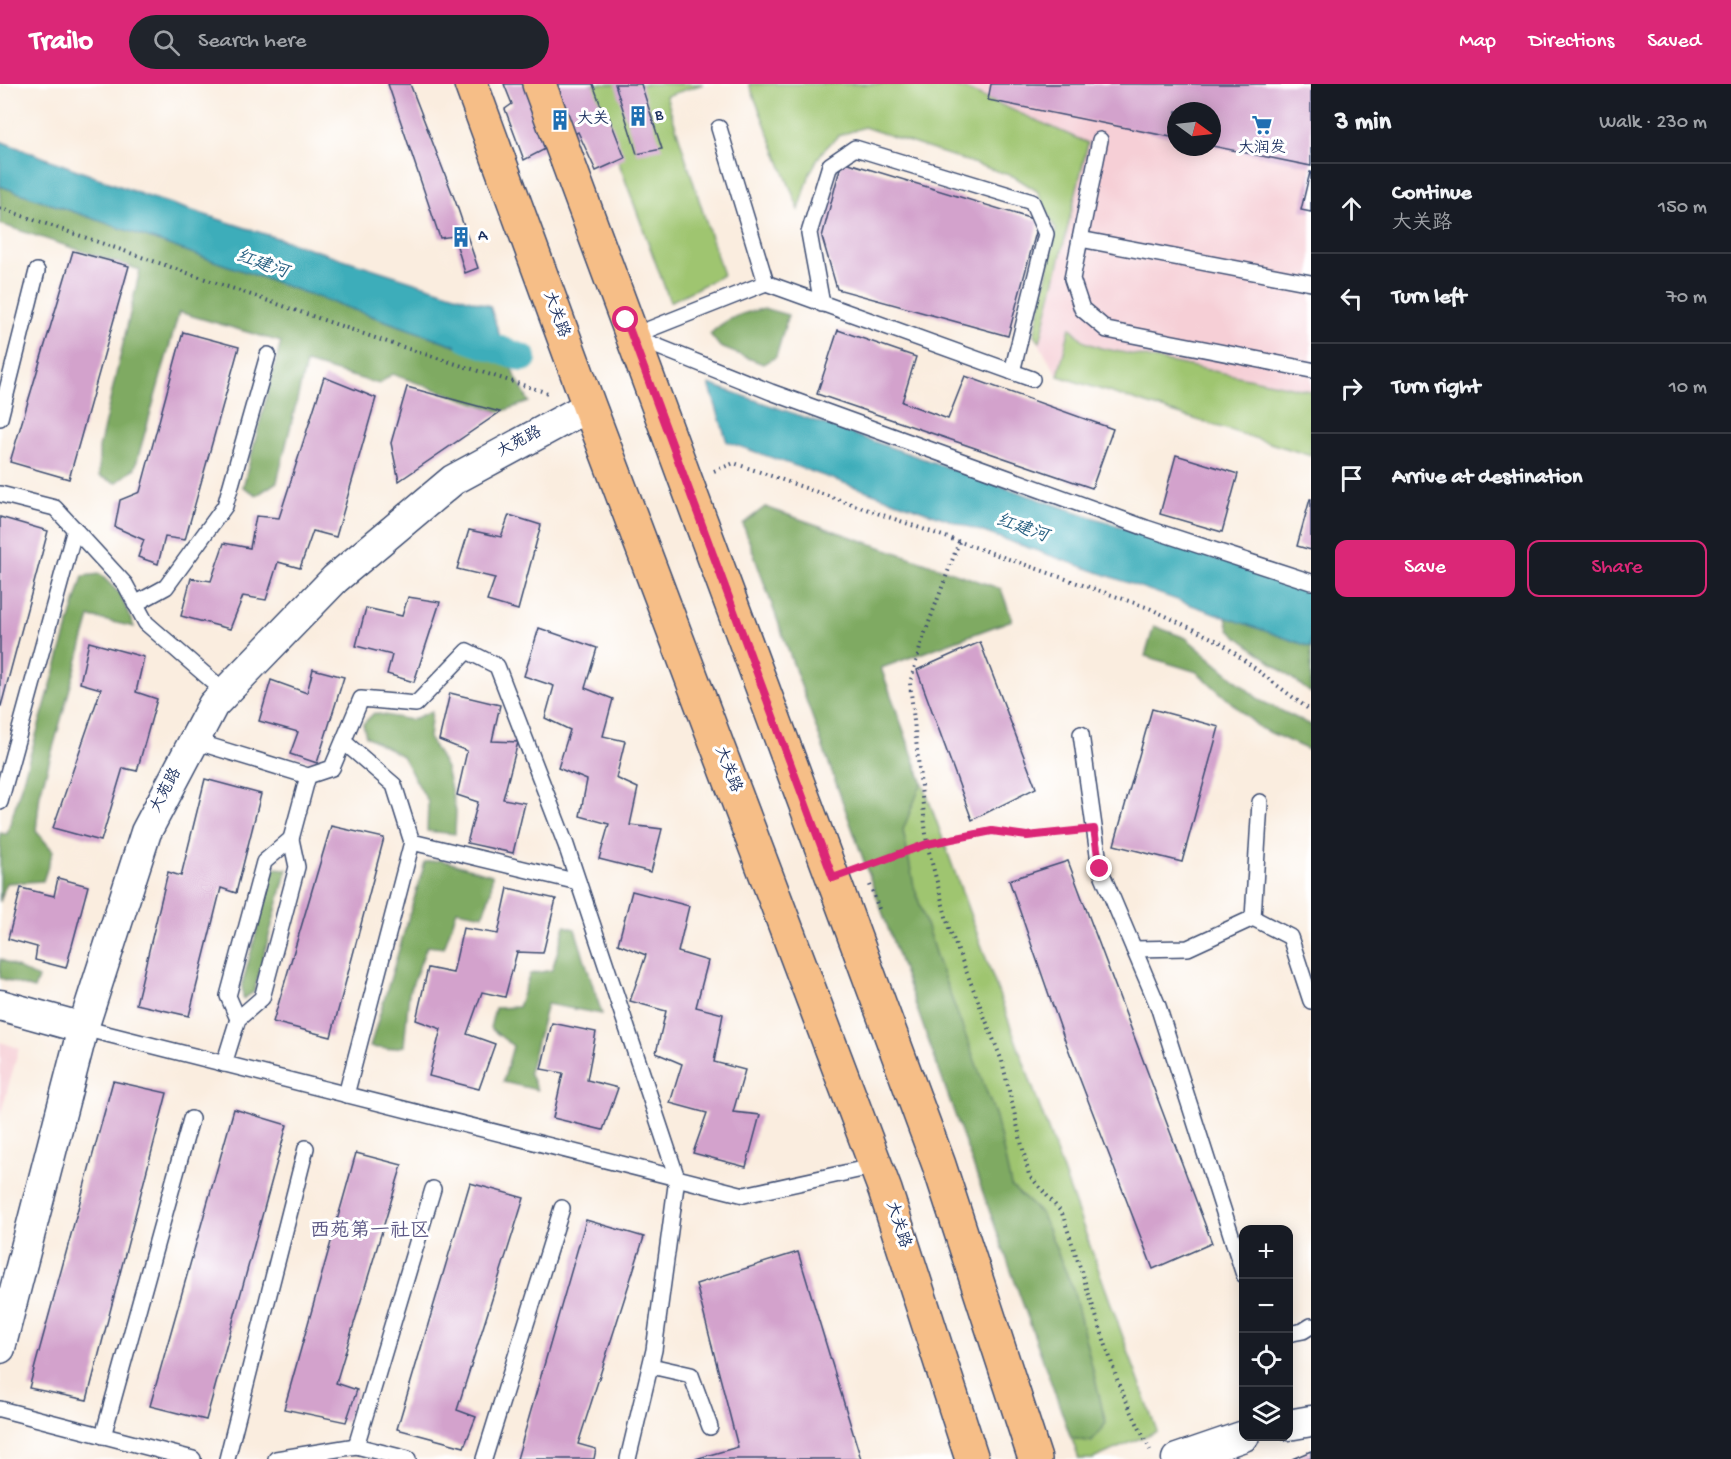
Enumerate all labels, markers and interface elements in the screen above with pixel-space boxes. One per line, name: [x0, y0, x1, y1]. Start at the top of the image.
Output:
search box: [129, 15, 549, 69]
text: Trailo: [30, 26, 93, 59]
icon: search: [150, 26, 183, 59]
text: Search here: [198, 29, 306, 55]
text: Map: [1459, 30, 1496, 55]
text: Directions: [1529, 30, 1614, 55]
text: Saved: [1647, 30, 1701, 55]
north arrow: [1167, 102, 1221, 156]
building icon: B: [626, 104, 650, 128]
place label: B: [654, 107, 664, 126]
building icon: 大关: [548, 108, 572, 132]
text: 3 min: [1335, 108, 1391, 139]
place label: 大关: [577, 109, 609, 130]
text: Walk · 230 m: [1599, 112, 1707, 135]
supermarket icon: 大润发: [1250, 113, 1274, 137]
place label: 大润发: [1238, 139, 1286, 159]
text: Continue: [1392, 181, 1472, 207]
icon: ahead: [1335, 192, 1368, 225]
text: 150 m: [1658, 197, 1707, 220]
text: 大关路: [1392, 213, 1452, 236]
building icon: A: [449, 225, 473, 249]
place label: A: [478, 228, 489, 247]
water label: 红建河: [233, 245, 294, 285]
icon: left: [1335, 282, 1368, 315]
text: Turn left: [1392, 285, 1466, 311]
text: 70 m: [1666, 287, 1707, 310]
street label: 大关路: [538, 289, 574, 341]
route start: [612, 306, 638, 332]
icon: right: [1335, 372, 1368, 405]
text: Turn right: [1392, 375, 1480, 401]
text: 10 m: [1669, 377, 1707, 400]
street label: 大苑路: [493, 422, 546, 463]
icon: arrive: [1335, 462, 1368, 495]
text: Arrive at destination: [1392, 465, 1582, 491]
water label: 红建河: [993, 509, 1054, 549]
button: Save: [1335, 540, 1515, 597]
button: Share: [1527, 540, 1707, 597]
street label: 大关路: [710, 743, 746, 796]
street label: 大苑路: [146, 764, 187, 817]
route end: [1086, 855, 1112, 881]
street label: 大关路: [881, 1199, 915, 1251]
district label: 西苑第一社区: [310, 1219, 430, 1244]
map controls: [1239, 1225, 1293, 1441]
button: +: [1239, 1225, 1293, 1279]
button: −: [1239, 1279, 1293, 1333]
button: locate: [1239, 1333, 1293, 1387]
button: layers: [1239, 1387, 1293, 1441]

